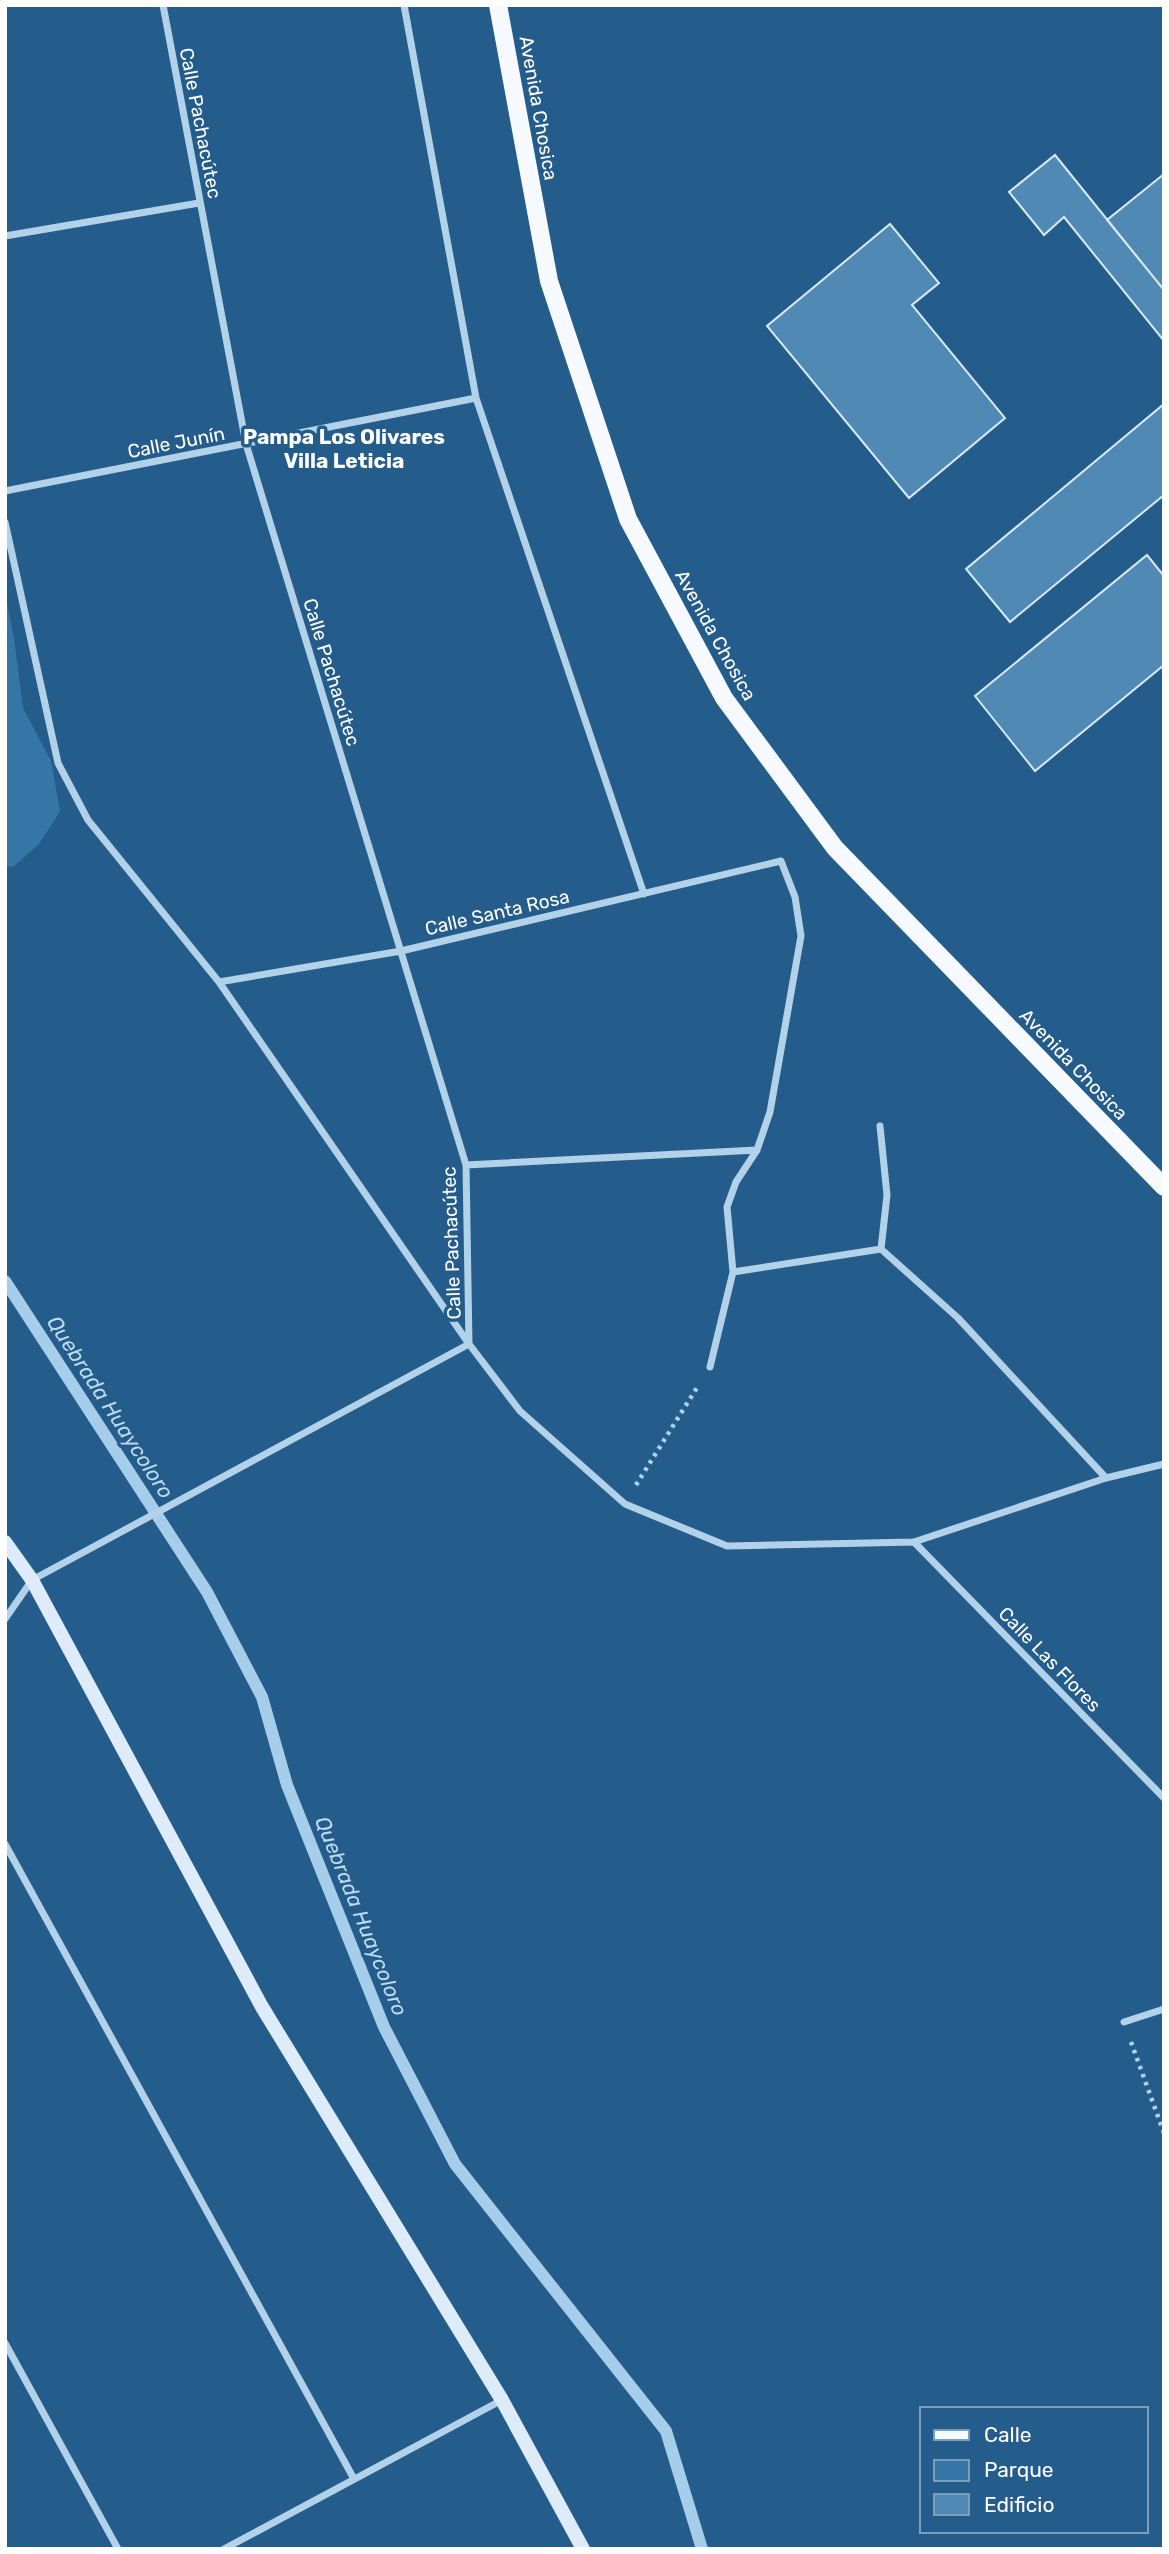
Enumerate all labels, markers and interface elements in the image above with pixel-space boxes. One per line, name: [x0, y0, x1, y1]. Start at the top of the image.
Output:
street label: Avenida Chosica: [515, 34, 563, 182]
street label: Calle Pachacútec: [175, 46, 226, 200]
street label: Calle Junín: [125, 422, 227, 463]
district label: Pampa Los Olivares Villa Leticia: [243, 424, 445, 473]
street label: Avenida Chosica: [670, 566, 761, 705]
street label: Calle Pachacútec: [298, 596, 365, 749]
street label: Calle Santa Rosa: [423, 885, 571, 940]
street label: Avenida Chosica: [1015, 1004, 1133, 1125]
street label: Calle Pachacútec: [437, 1166, 466, 1320]
water label: Quebrada Huaycoloro: [42, 1310, 179, 1503]
street label: Calle Las Flores: [994, 1602, 1106, 1717]
water label: Quebrada Huaycoloro: [310, 1812, 413, 2019]
legend: [920, 2407, 1148, 2533]
text: Calle: [984, 2422, 1032, 2447]
text: Parque: [984, 2457, 1054, 2482]
text: Edificio: [984, 2492, 1054, 2517]

